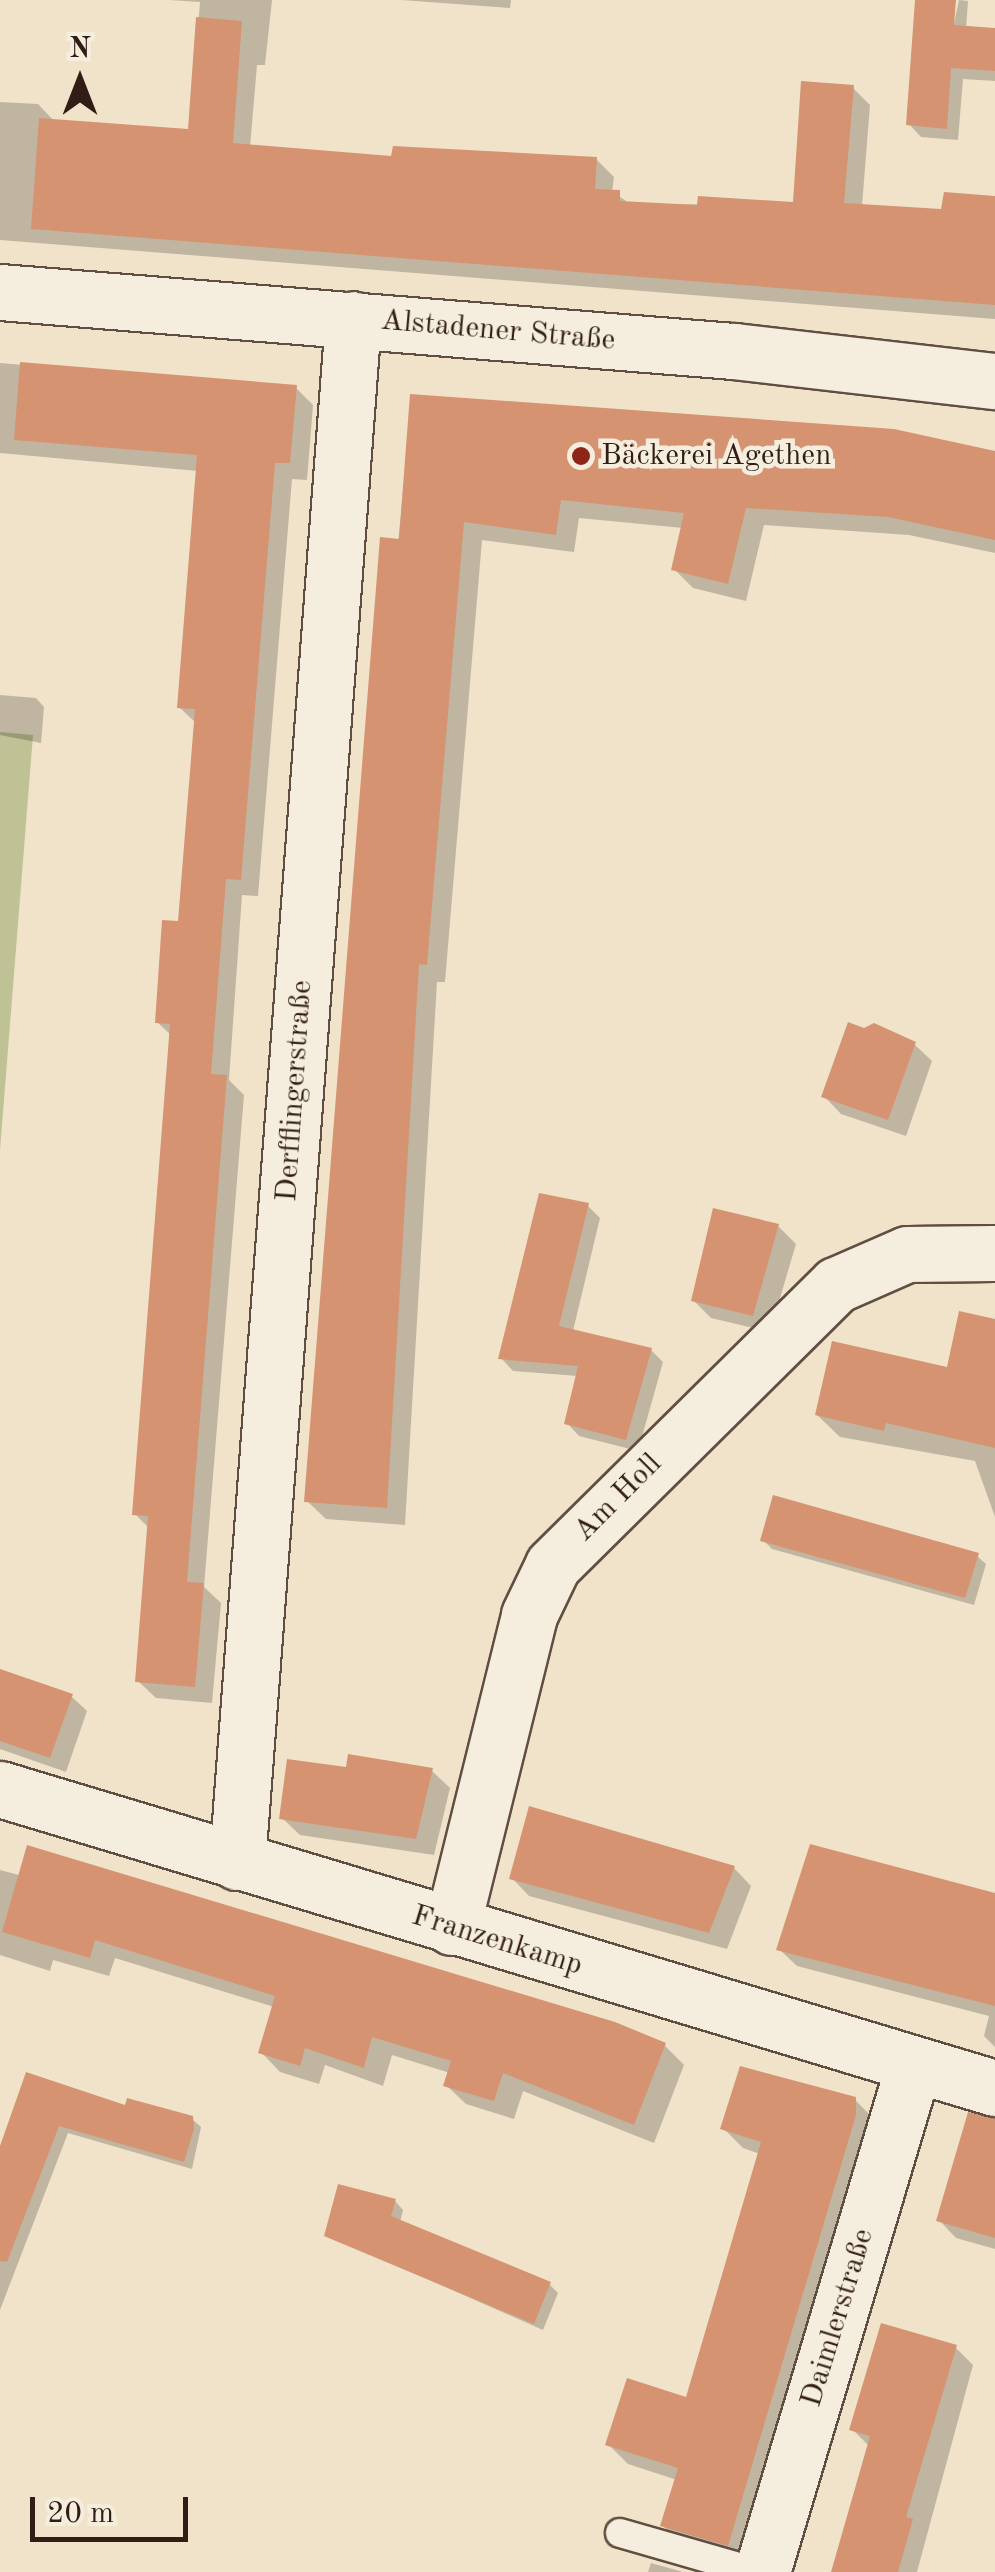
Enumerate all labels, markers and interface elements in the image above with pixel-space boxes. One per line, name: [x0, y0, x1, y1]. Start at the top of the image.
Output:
north arrow: [30, 30, 130, 130]
text: N: [69, 36, 91, 64]
street label: Alstadener Straße: [379, 303, 617, 359]
place label: Bäckerei Agethen: [601, 438, 831, 474]
marker: Bäckerei Agethen: [570, 445, 592, 467]
street label: Derfflingerstraße: [269, 979, 321, 1203]
street label: Am Holl: [566, 1446, 670, 1550]
street label: Franzenkamp: [407, 1898, 587, 1984]
street label: Daimlerstraße: [794, 2224, 882, 2412]
scale bar: [35, 2477, 192, 2539]
text: 20 m: [47, 2499, 114, 2529]

